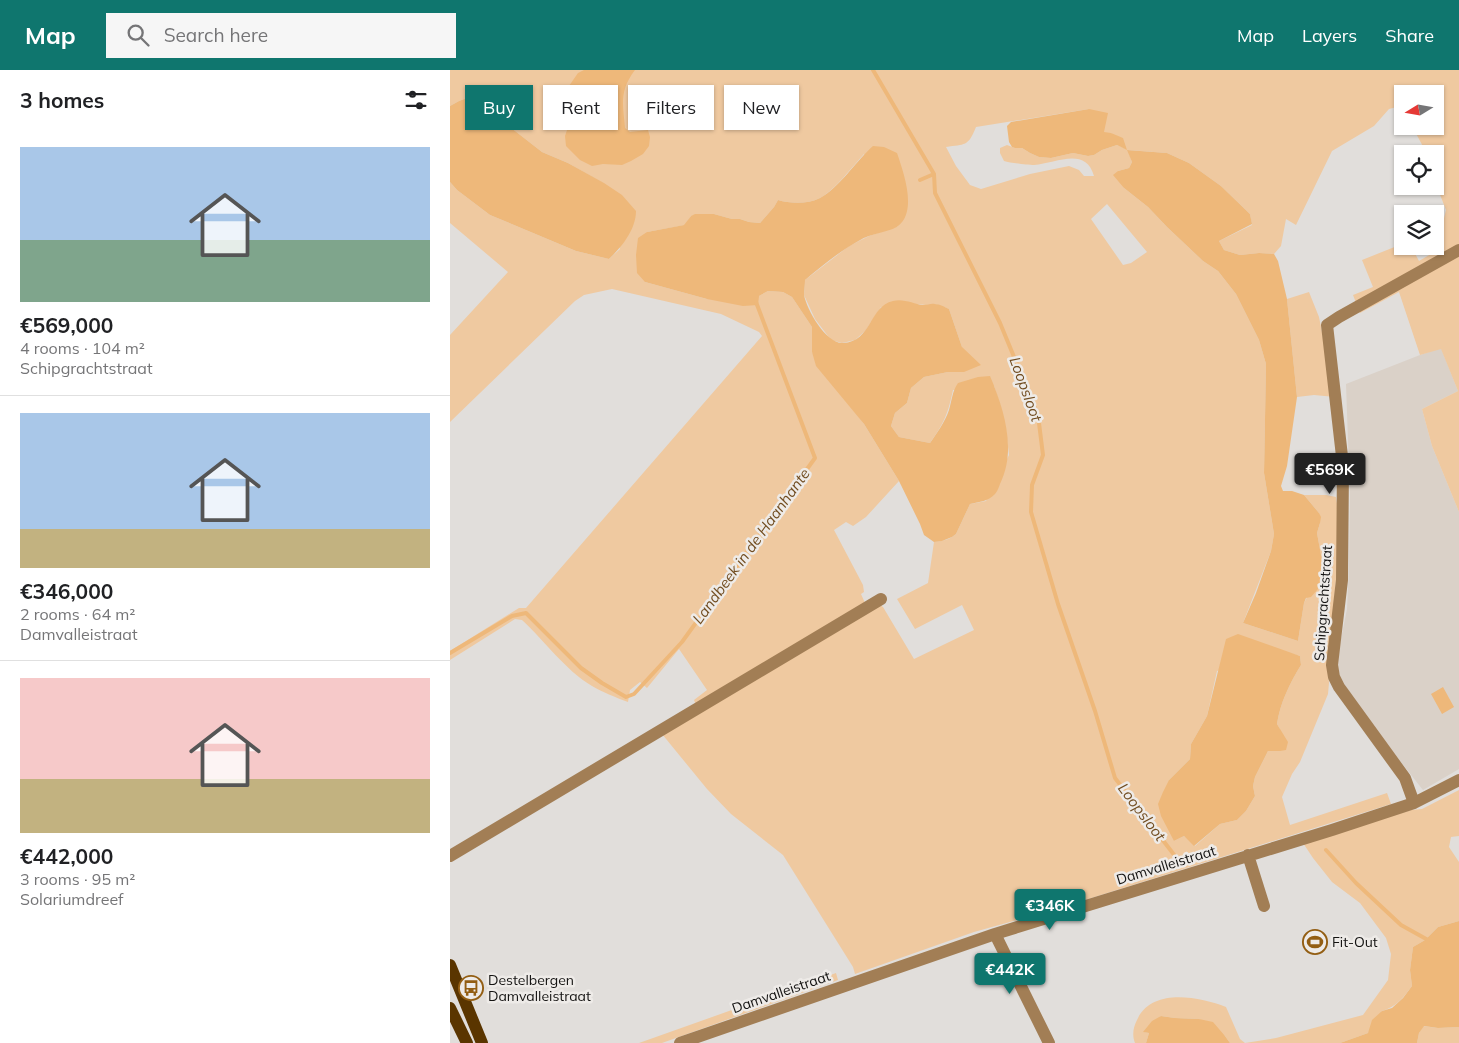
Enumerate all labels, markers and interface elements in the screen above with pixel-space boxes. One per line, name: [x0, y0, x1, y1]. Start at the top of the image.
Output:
search box: [106, 13, 456, 58]
text: Map: [25, 20, 76, 50]
icon: search: [124, 21, 152, 49]
text: Search here: [164, 23, 268, 47]
text: Map: [1237, 24, 1274, 47]
text: Layers: [1302, 24, 1357, 47]
text: Share: [1385, 24, 1434, 47]
chip: Buy: [465, 85, 533, 130]
chip: Rent: [543, 85, 618, 130]
chip: Filters: [628, 85, 714, 130]
chip: New: [724, 85, 799, 130]
north arrow: [1394, 85, 1444, 135]
map controls: [1394, 85, 1444, 255]
icon: filters: [402, 86, 430, 114]
text: 3 homes: [20, 87, 104, 113]
button: locate: [1394, 145, 1444, 195]
icon: home: [180, 180, 270, 270]
button: layers: [1394, 205, 1444, 255]
text: €569,000: [20, 312, 113, 338]
text: 4 rooms · 104 m²: [20, 338, 145, 358]
water label: Loopsloot: [1006, 354, 1047, 425]
text: Schipgrachtstraat: [20, 358, 153, 378]
icon: home: [180, 445, 270, 535]
pin: €569K: [1295, 452, 1365, 495]
text: €569K: [1305, 459, 1355, 479]
water label: Landbeek in de Haanhante: [688, 465, 814, 627]
street label: Schipgrachtstraat: [1310, 544, 1336, 661]
text: €346,000: [20, 578, 113, 604]
text: 2 rooms · 64 m²: [20, 604, 135, 624]
text: Damvalleistraat: [20, 624, 138, 644]
icon: home: [180, 710, 270, 800]
water label: Loopsloot: [1114, 779, 1170, 845]
street label: Damvalleistraat: [1114, 841, 1218, 889]
text: €442,000: [20, 843, 113, 869]
text: 3 rooms · 95 m²: [20, 869, 135, 889]
pin: €346K: [1015, 888, 1085, 931]
text: Solariumdreef: [20, 889, 124, 909]
text: €346K: [1025, 895, 1075, 915]
sports icon: Fit-Out: [1302, 929, 1328, 955]
place label: Fit-Out: [1332, 933, 1378, 951]
pin: €442K: [975, 952, 1045, 995]
text: €442K: [985, 959, 1035, 979]
street label: Damvalleistraat: [729, 967, 833, 1017]
place label: Destelbergen Damvalleistraat: [488, 971, 591, 1005]
bus stop icon: Destelbergen Damvalleistraat: [458, 975, 484, 1001]

